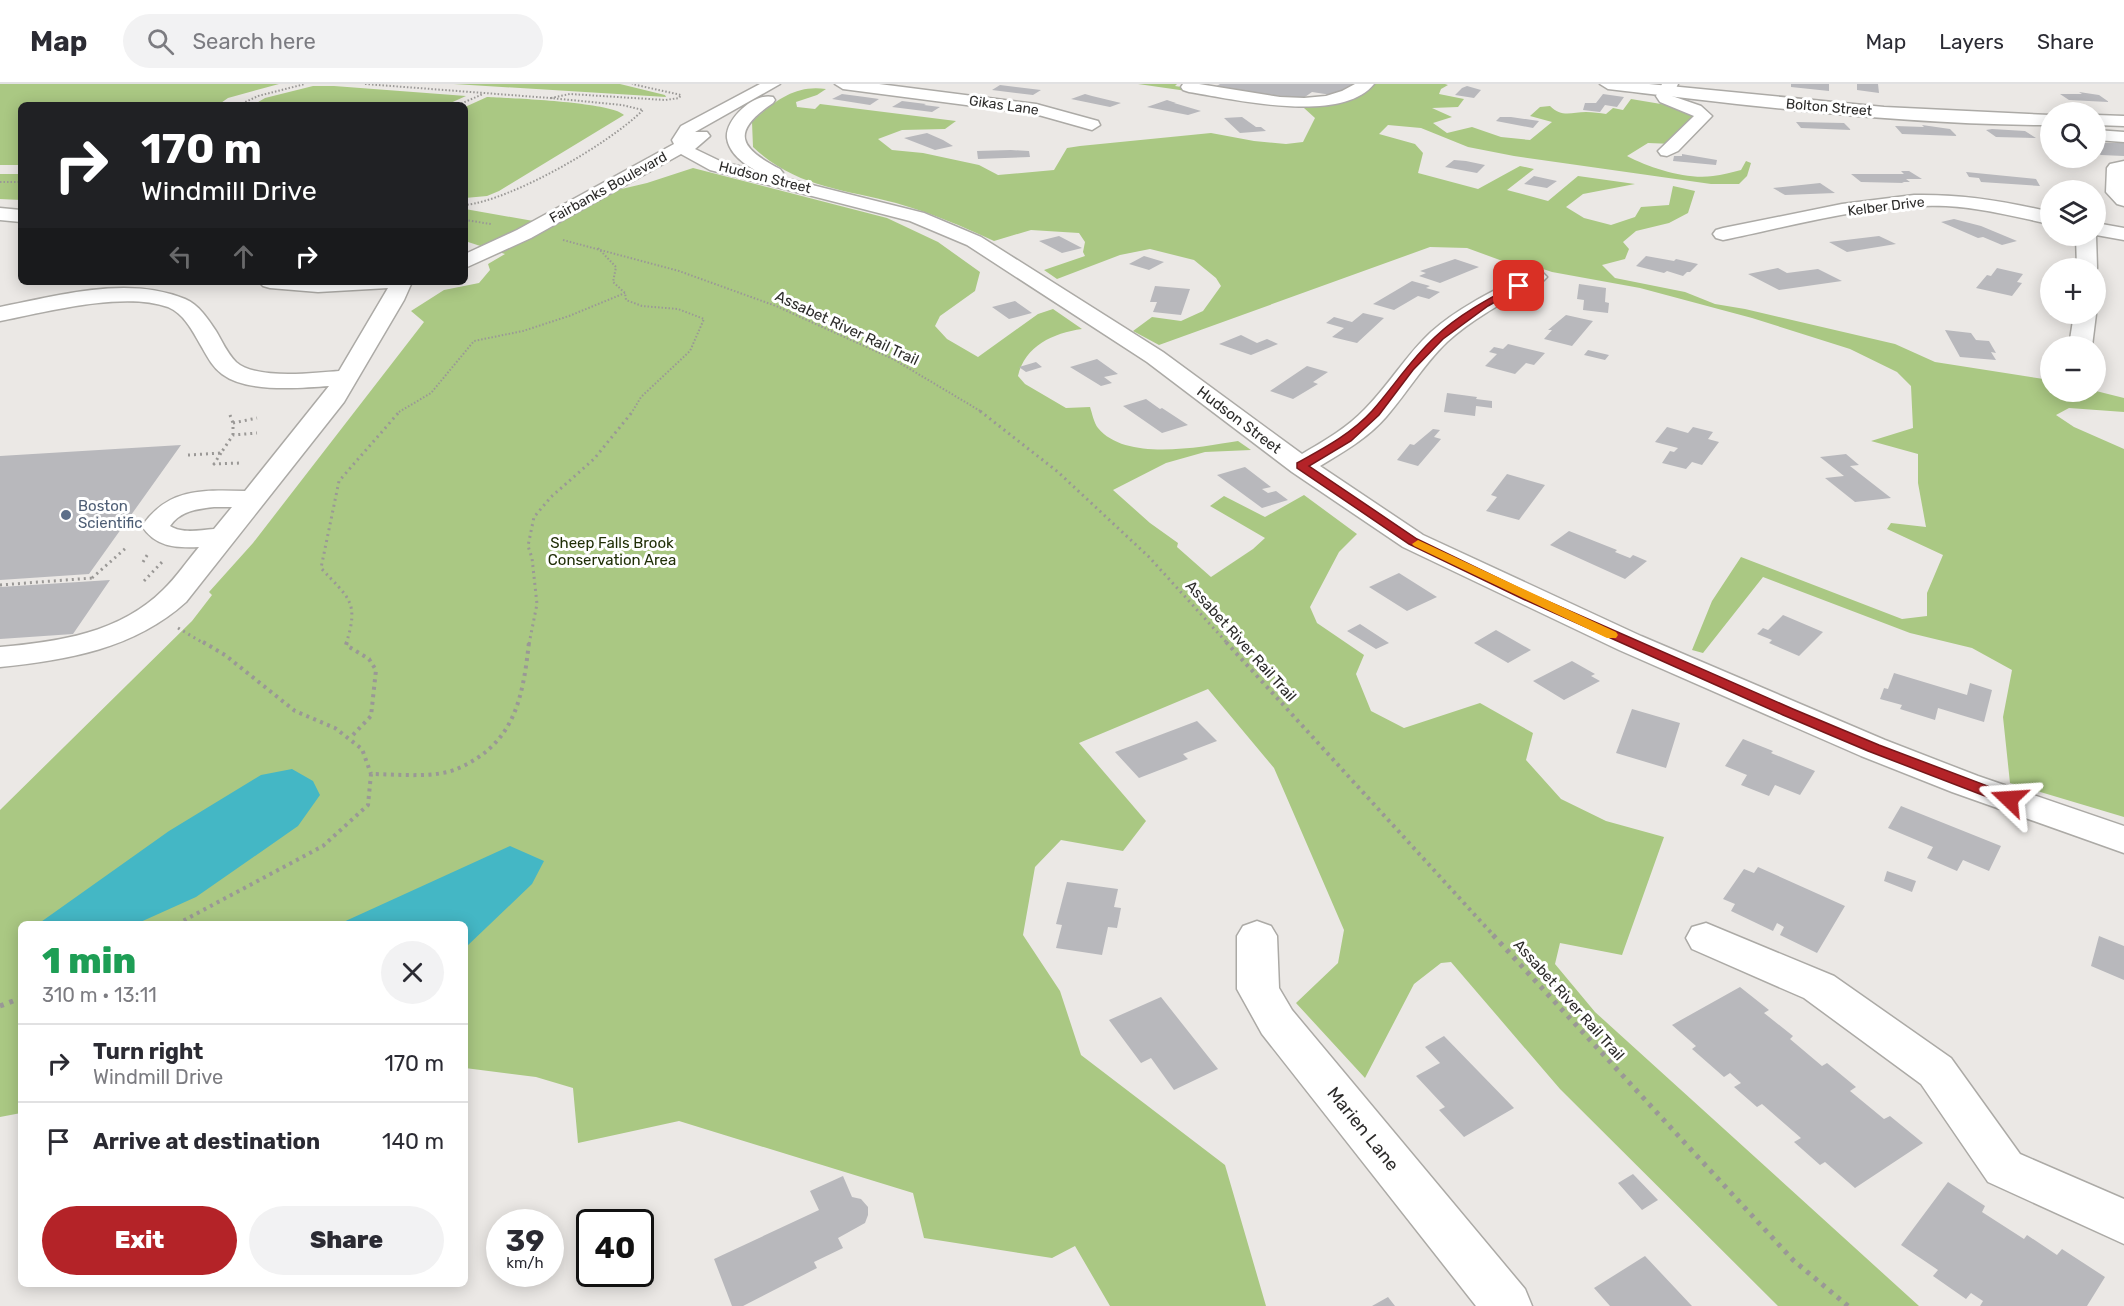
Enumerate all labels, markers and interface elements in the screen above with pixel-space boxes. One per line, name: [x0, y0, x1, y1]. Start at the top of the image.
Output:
search box: [123, 14, 543, 68]
text: Map: [30, 25, 87, 58]
icon: search: [144, 25, 177, 58]
text: Search here: [192, 28, 316, 55]
text: Map: [1865, 29, 1906, 54]
text: Layers: [1939, 29, 2004, 54]
text: Share: [2037, 29, 2094, 54]
street label: Gikas Lane: [968, 92, 1040, 119]
street label: Bolton Street: [1785, 95, 1873, 120]
map controls: [2040, 102, 2106, 402]
button: search: [2040, 102, 2106, 168]
text: 170 m: [141, 124, 262, 174]
icon: right: [42, 126, 120, 204]
street label: Fairbanks Boulevard: [546, 148, 670, 227]
street label: Hudson Street: [717, 158, 813, 197]
text: Windmill Drive: [141, 175, 317, 207]
button: layers: [2040, 180, 2106, 246]
street label: Kelber Drive: [1847, 193, 1926, 220]
icon: left: [164, 240, 197, 273]
icon: ahead: [227, 240, 260, 273]
icon: right: [290, 240, 323, 273]
button: +: [2040, 258, 2106, 324]
pin: [1493, 260, 1544, 311]
icon: arrive: [1502, 269, 1535, 302]
street label: Assabet River Rail Trail: [772, 287, 922, 369]
button: −: [2040, 336, 2106, 402]
street label: Hudson Street: [1193, 382, 1285, 458]
place label: Boston Scientific: [78, 497, 143, 532]
marker: Boston Scientific: [59, 508, 73, 522]
park label: Sheep Falls Brook Conservation Area: [548, 534, 676, 569]
street label: Assabet River Rail Trail: [1182, 577, 1300, 705]
position arrow: [1977, 767, 2041, 831]
street label: Assabet River Rail Trail: [1510, 936, 1628, 1064]
text: 1 min: [42, 939, 136, 982]
button: close: [381, 941, 444, 1004]
text: 310 m · 13:11: [42, 983, 157, 1007]
text: Turn right: [93, 1038, 203, 1065]
icon: right: [42, 1047, 75, 1080]
text: 170 m: [384, 1050, 444, 1077]
text: Windmill Drive: [93, 1065, 223, 1089]
street label: Marien Lane: [1322, 1082, 1404, 1176]
icon: arrive: [42, 1125, 75, 1158]
text: Arrive at destination: [93, 1128, 320, 1155]
text: 140 m: [382, 1128, 444, 1155]
button: Exit: [42, 1206, 237, 1275]
button: Share: [249, 1206, 444, 1275]
speed limit sign: 40: [576, 1209, 654, 1287]
text: 39: [506, 1223, 545, 1259]
text: km/h: [506, 1254, 544, 1272]

